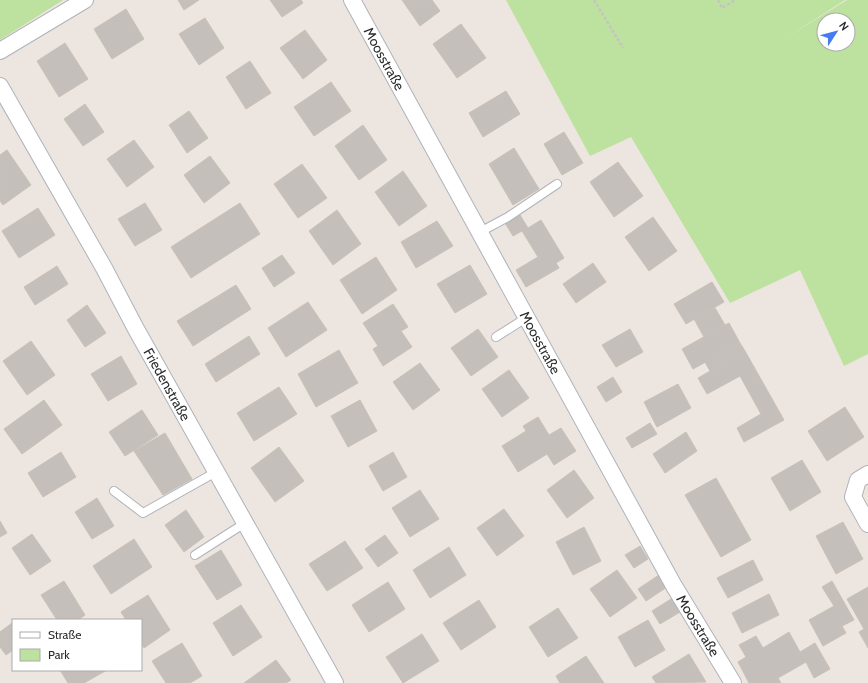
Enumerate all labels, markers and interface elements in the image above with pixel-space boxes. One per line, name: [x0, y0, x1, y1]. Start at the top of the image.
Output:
north arrow: [816, 12, 856, 52]
text: N: [836, 19, 852, 33]
street label: Moosstraße: [360, 24, 409, 93]
street label: Moosstraße: [516, 308, 565, 377]
street label: Friedenstraße: [139, 345, 195, 424]
street label: Moosstraße: [672, 591, 724, 660]
legend: [12, 619, 142, 671]
text: Straße: [48, 627, 81, 642]
text: Park: [48, 647, 70, 662]

